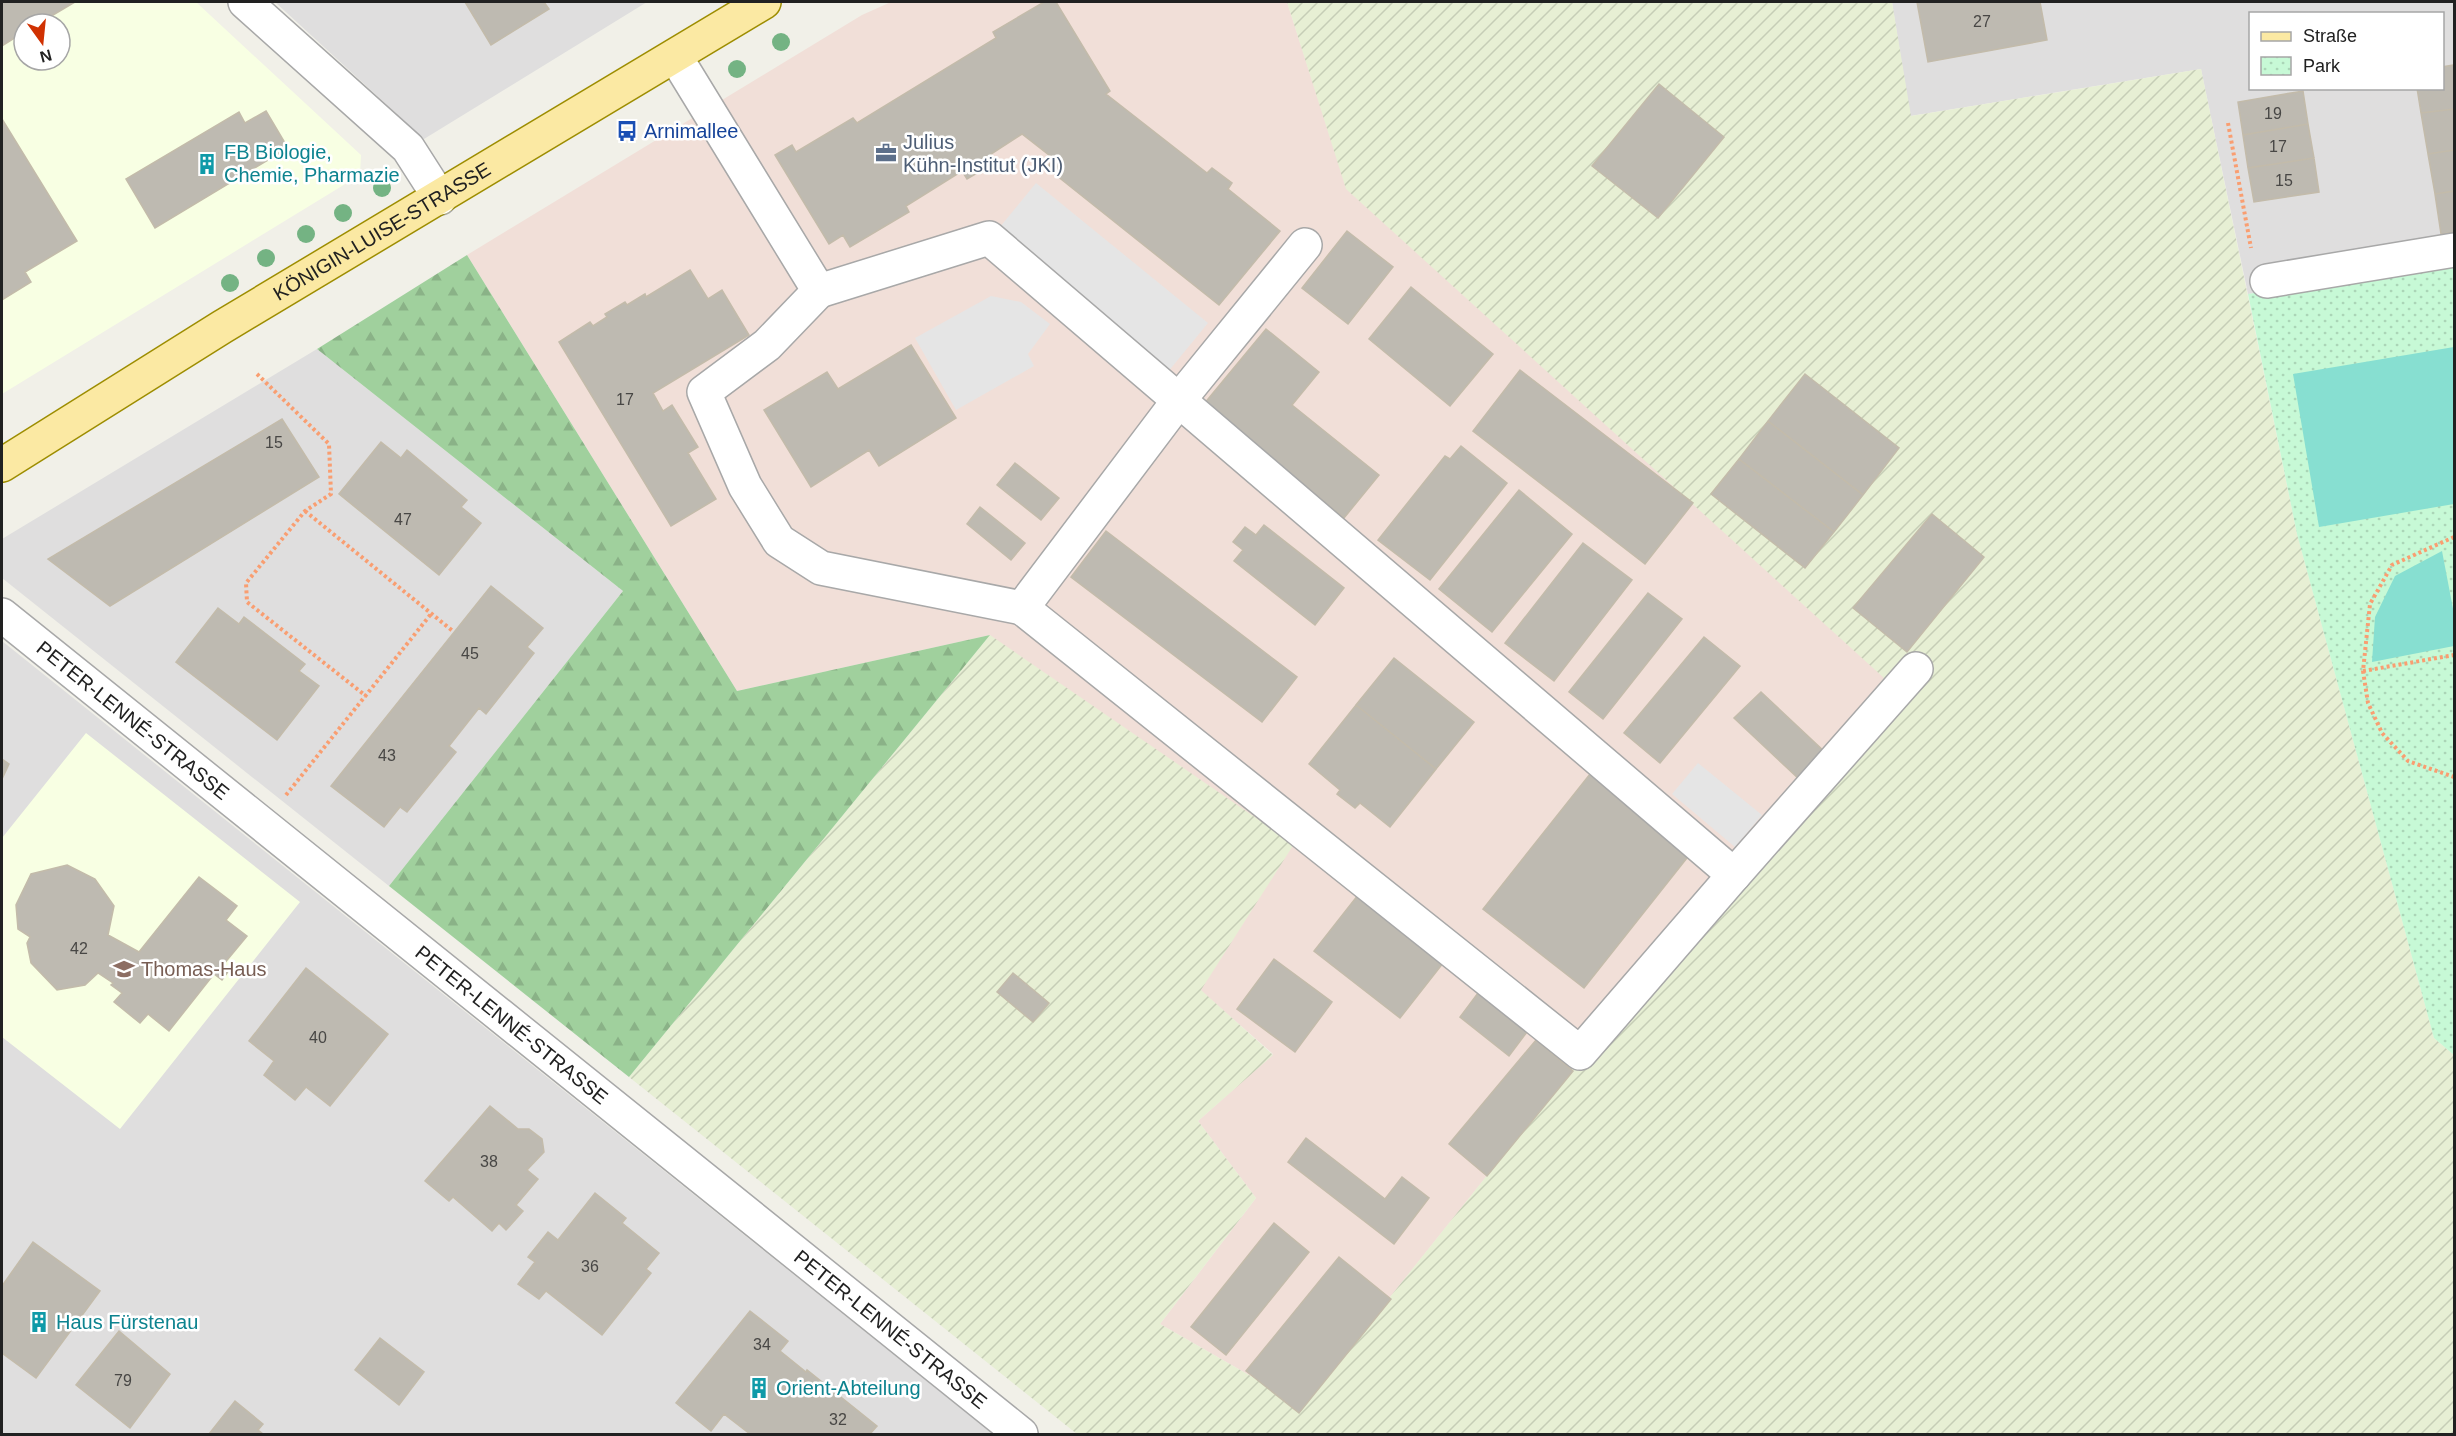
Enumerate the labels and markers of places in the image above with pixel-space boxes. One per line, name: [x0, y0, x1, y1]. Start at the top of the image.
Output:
bus stop icon: Arnimallee: [615, 119, 639, 143]
place label: Arnimallee: [644, 120, 738, 142]
place label: Julius Kühn-Institut (JKI): [903, 131, 1063, 176]
place label: FB Biologie, Chemie, Pharmazie: [224, 141, 400, 186]
office icon: Julius Kühn-Institut (JKI): [874, 141, 898, 165]
building icon: FB Biologie, Chemie, Pharmazie: [195, 152, 219, 176]
school or university icon: Thomas-Haus: [112, 957, 136, 981]
place label: Thomas-Haus: [141, 958, 267, 980]
building icon: Haus Fürstenau: [27, 1310, 51, 1334]
place label: Haus Fürstenau: [56, 1311, 198, 1333]
building icon: Orient-Abteilung: [747, 1376, 771, 1400]
place label: Orient-Abteilung: [776, 1377, 921, 1399]

